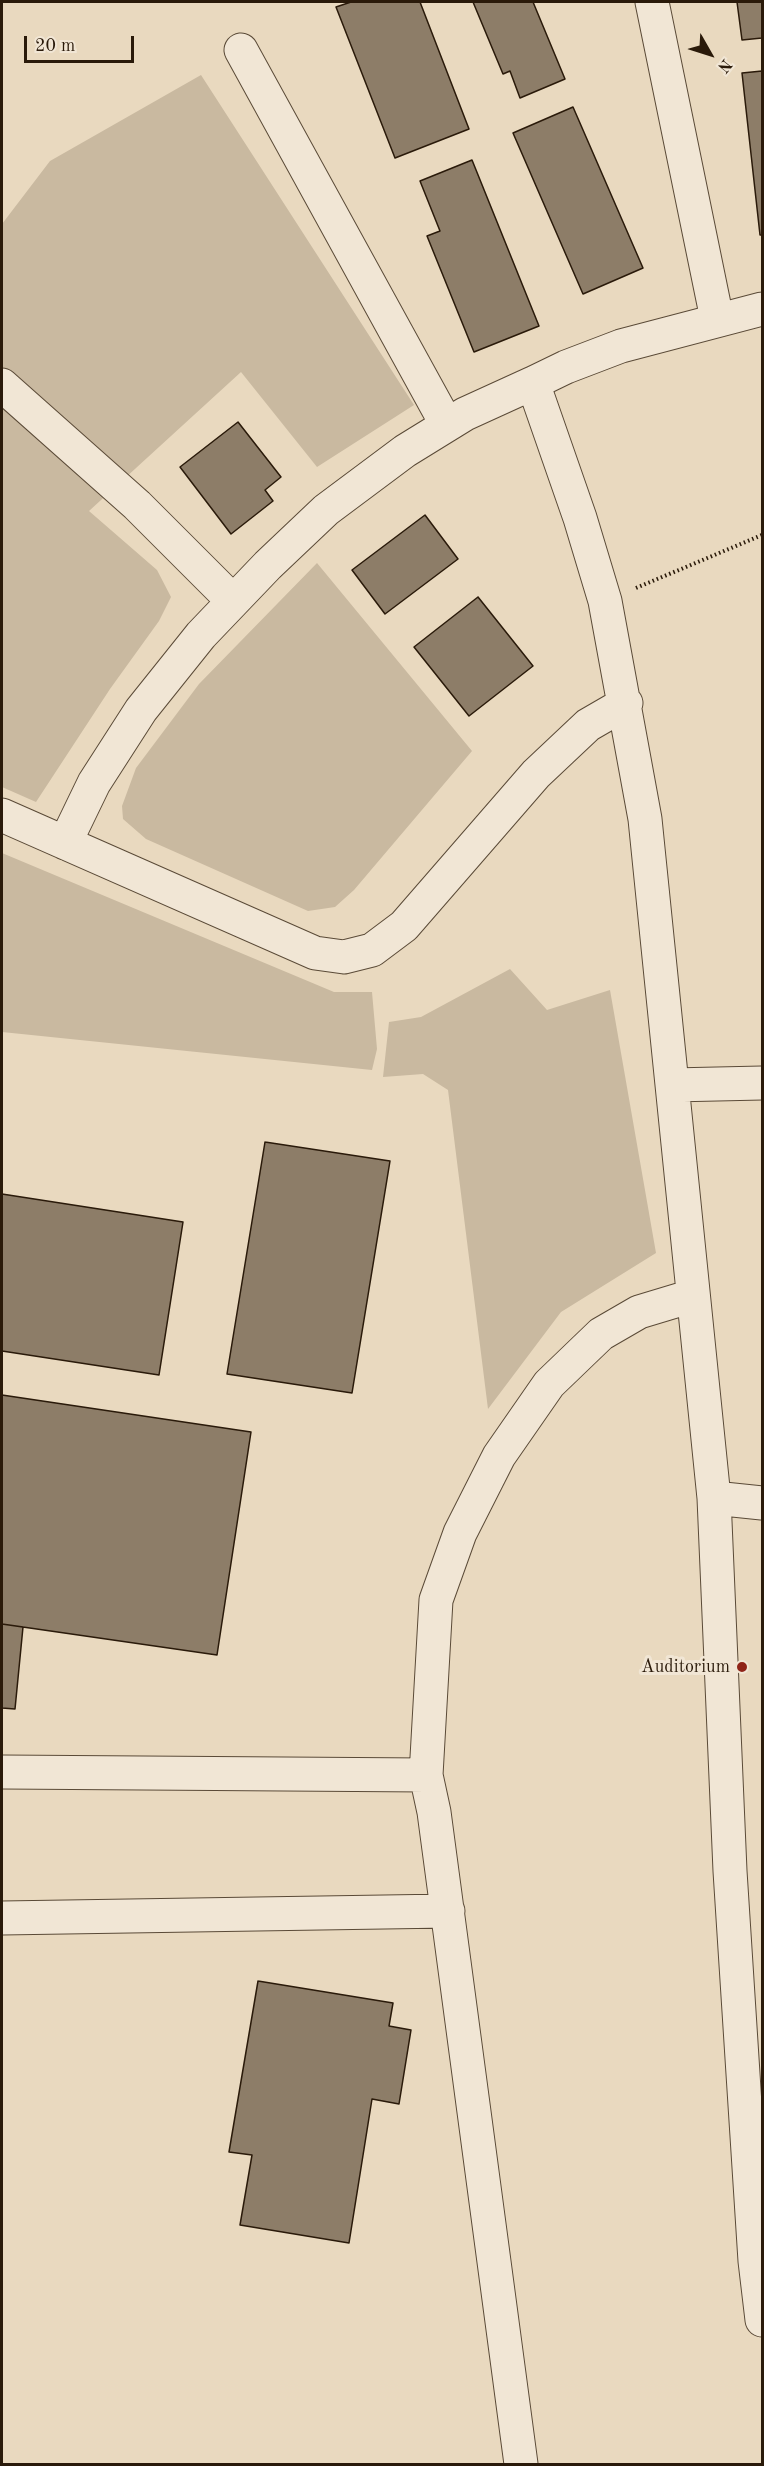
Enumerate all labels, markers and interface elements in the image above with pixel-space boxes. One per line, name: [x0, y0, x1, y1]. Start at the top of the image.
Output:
scale bar: [27, 24, 136, 62]
north arrow: [680, 24, 740, 84]
text: 20 m: [35, 37, 75, 55]
text: N: [714, 56, 734, 75]
place label: Auditorium: [641, 1656, 730, 1678]
marker: Auditorium: [735, 1660, 749, 1674]

